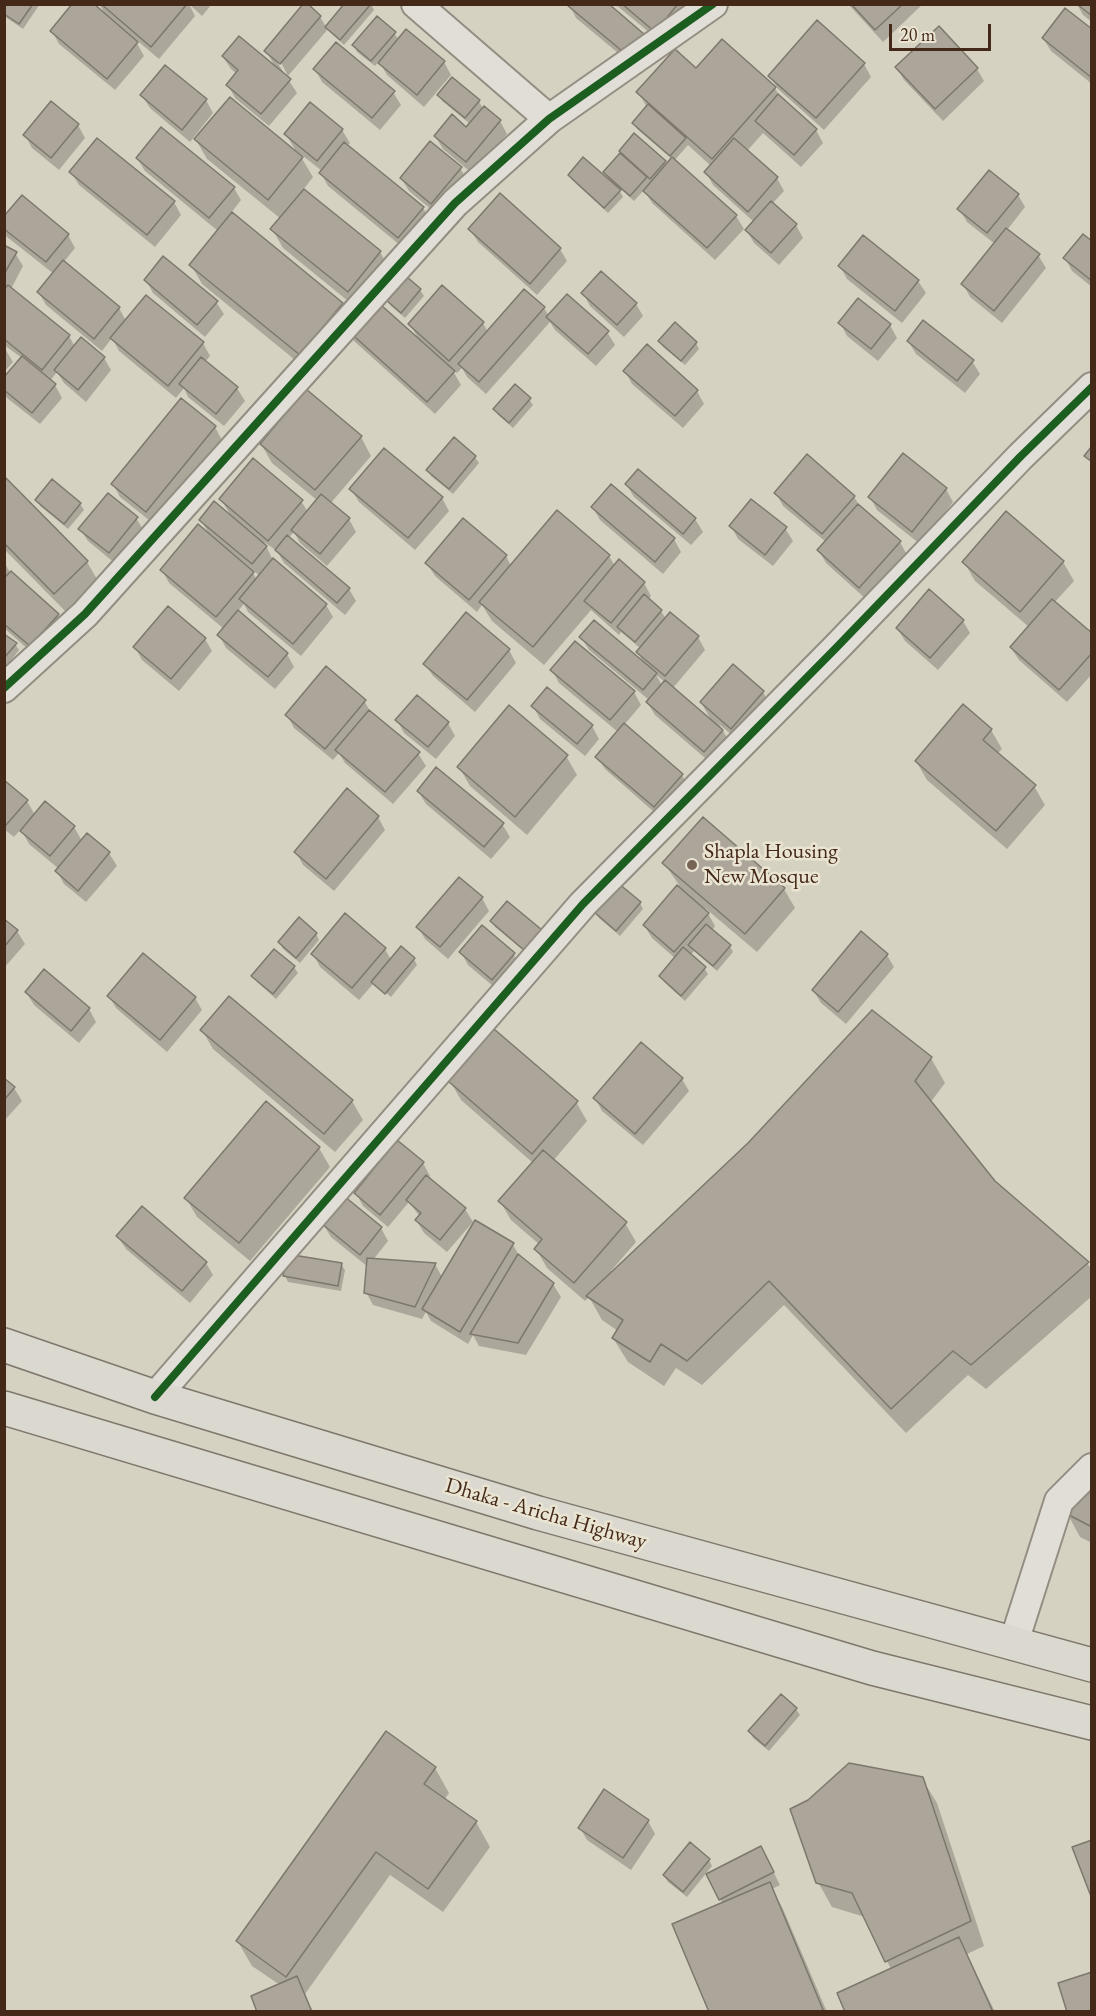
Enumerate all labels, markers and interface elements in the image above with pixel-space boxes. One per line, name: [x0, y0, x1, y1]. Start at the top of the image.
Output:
scale bar: [892, 12, 994, 50]
text: 20 m: [900, 23, 935, 46]
place label: Shapla Housing New Mosque: [704, 839, 838, 890]
marker: Shapla Housing New Mosque: [685, 858, 699, 872]
street label: Dhaka - Aricha Highway: [442, 1473, 650, 1555]

